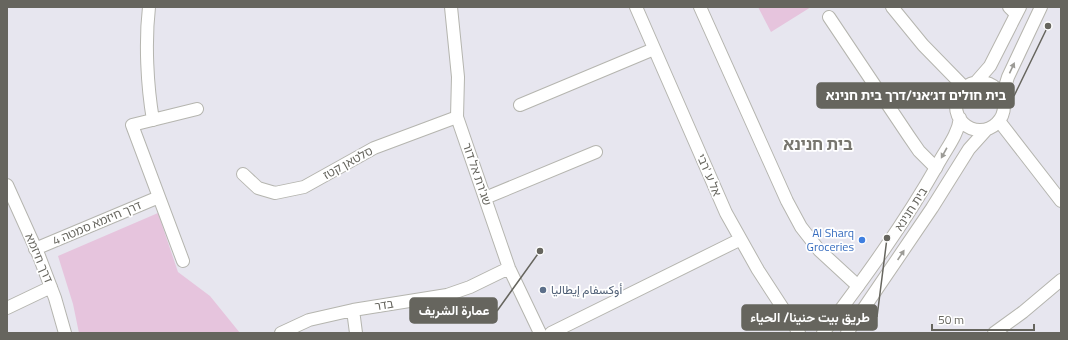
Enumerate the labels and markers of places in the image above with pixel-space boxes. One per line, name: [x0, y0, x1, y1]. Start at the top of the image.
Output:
callout: בית חולים דג׳אני/דרך בית חנינא: [817, 83, 1014, 108]
place label: Al Sharq Groceries: [807, 223, 854, 256]
marker: Al Sharq Groceries: [857, 235, 867, 245]
place label: أوكسفام إيطاليا: [551, 280, 622, 299]
marker: أوكسفام إيطاليا: [538, 285, 548, 295]
callout: عمارة الشريف: [410, 298, 497, 323]
callout: طريق بيت حنينا/ الحياء: [742, 305, 877, 330]

